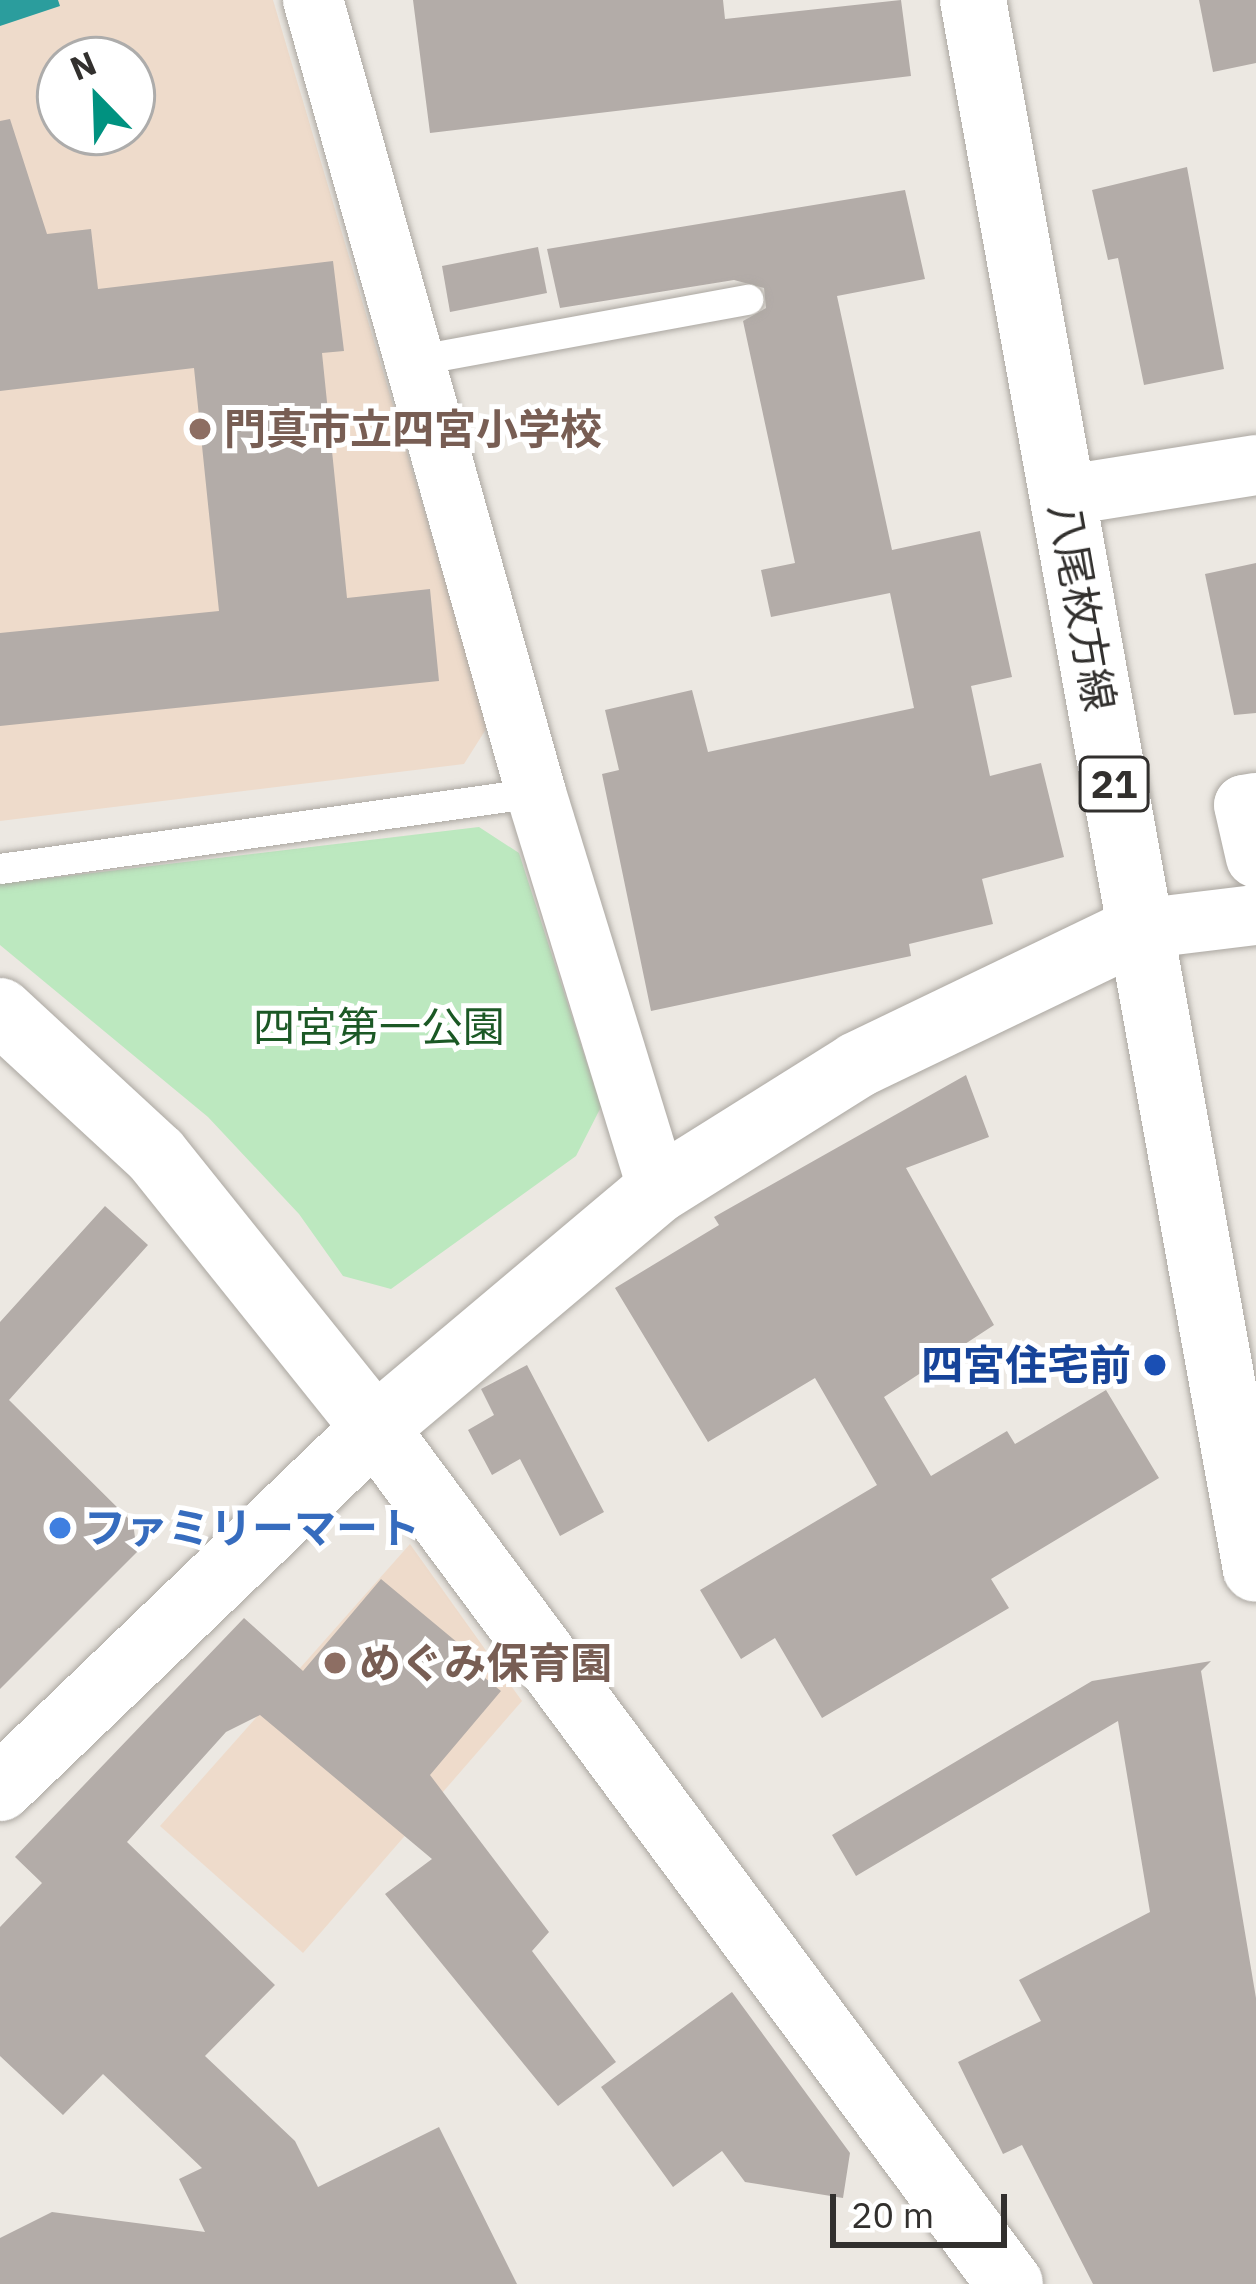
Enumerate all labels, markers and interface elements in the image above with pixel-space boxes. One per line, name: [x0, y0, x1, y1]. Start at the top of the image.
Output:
north arrow: [36, 36, 156, 156]
text: N: [64, 41, 102, 90]
place label: 門真市立四宮小学校: [224, 404, 602, 454]
marker: 門真市立四宮小学校: [187, 416, 213, 442]
street label: 八尾枚方線: [1039, 499, 1125, 715]
road number: 21: [1078, 751, 1150, 817]
park label: 四宮第一公園: [253, 1002, 505, 1052]
place label: 四宮住宅前: [921, 1340, 1131, 1390]
marker: 四宮住宅前: [1142, 1352, 1168, 1378]
place label: ファミリーマート: [84, 1503, 420, 1553]
marker: ファミリーマート: [47, 1515, 73, 1541]
place label: めぐみ保育園: [359, 1638, 611, 1688]
marker: めぐみ保育園: [322, 1650, 348, 1676]
scale bar: [836, 2170, 1013, 2244]
text: 20 m: [851, 2191, 934, 2238]

